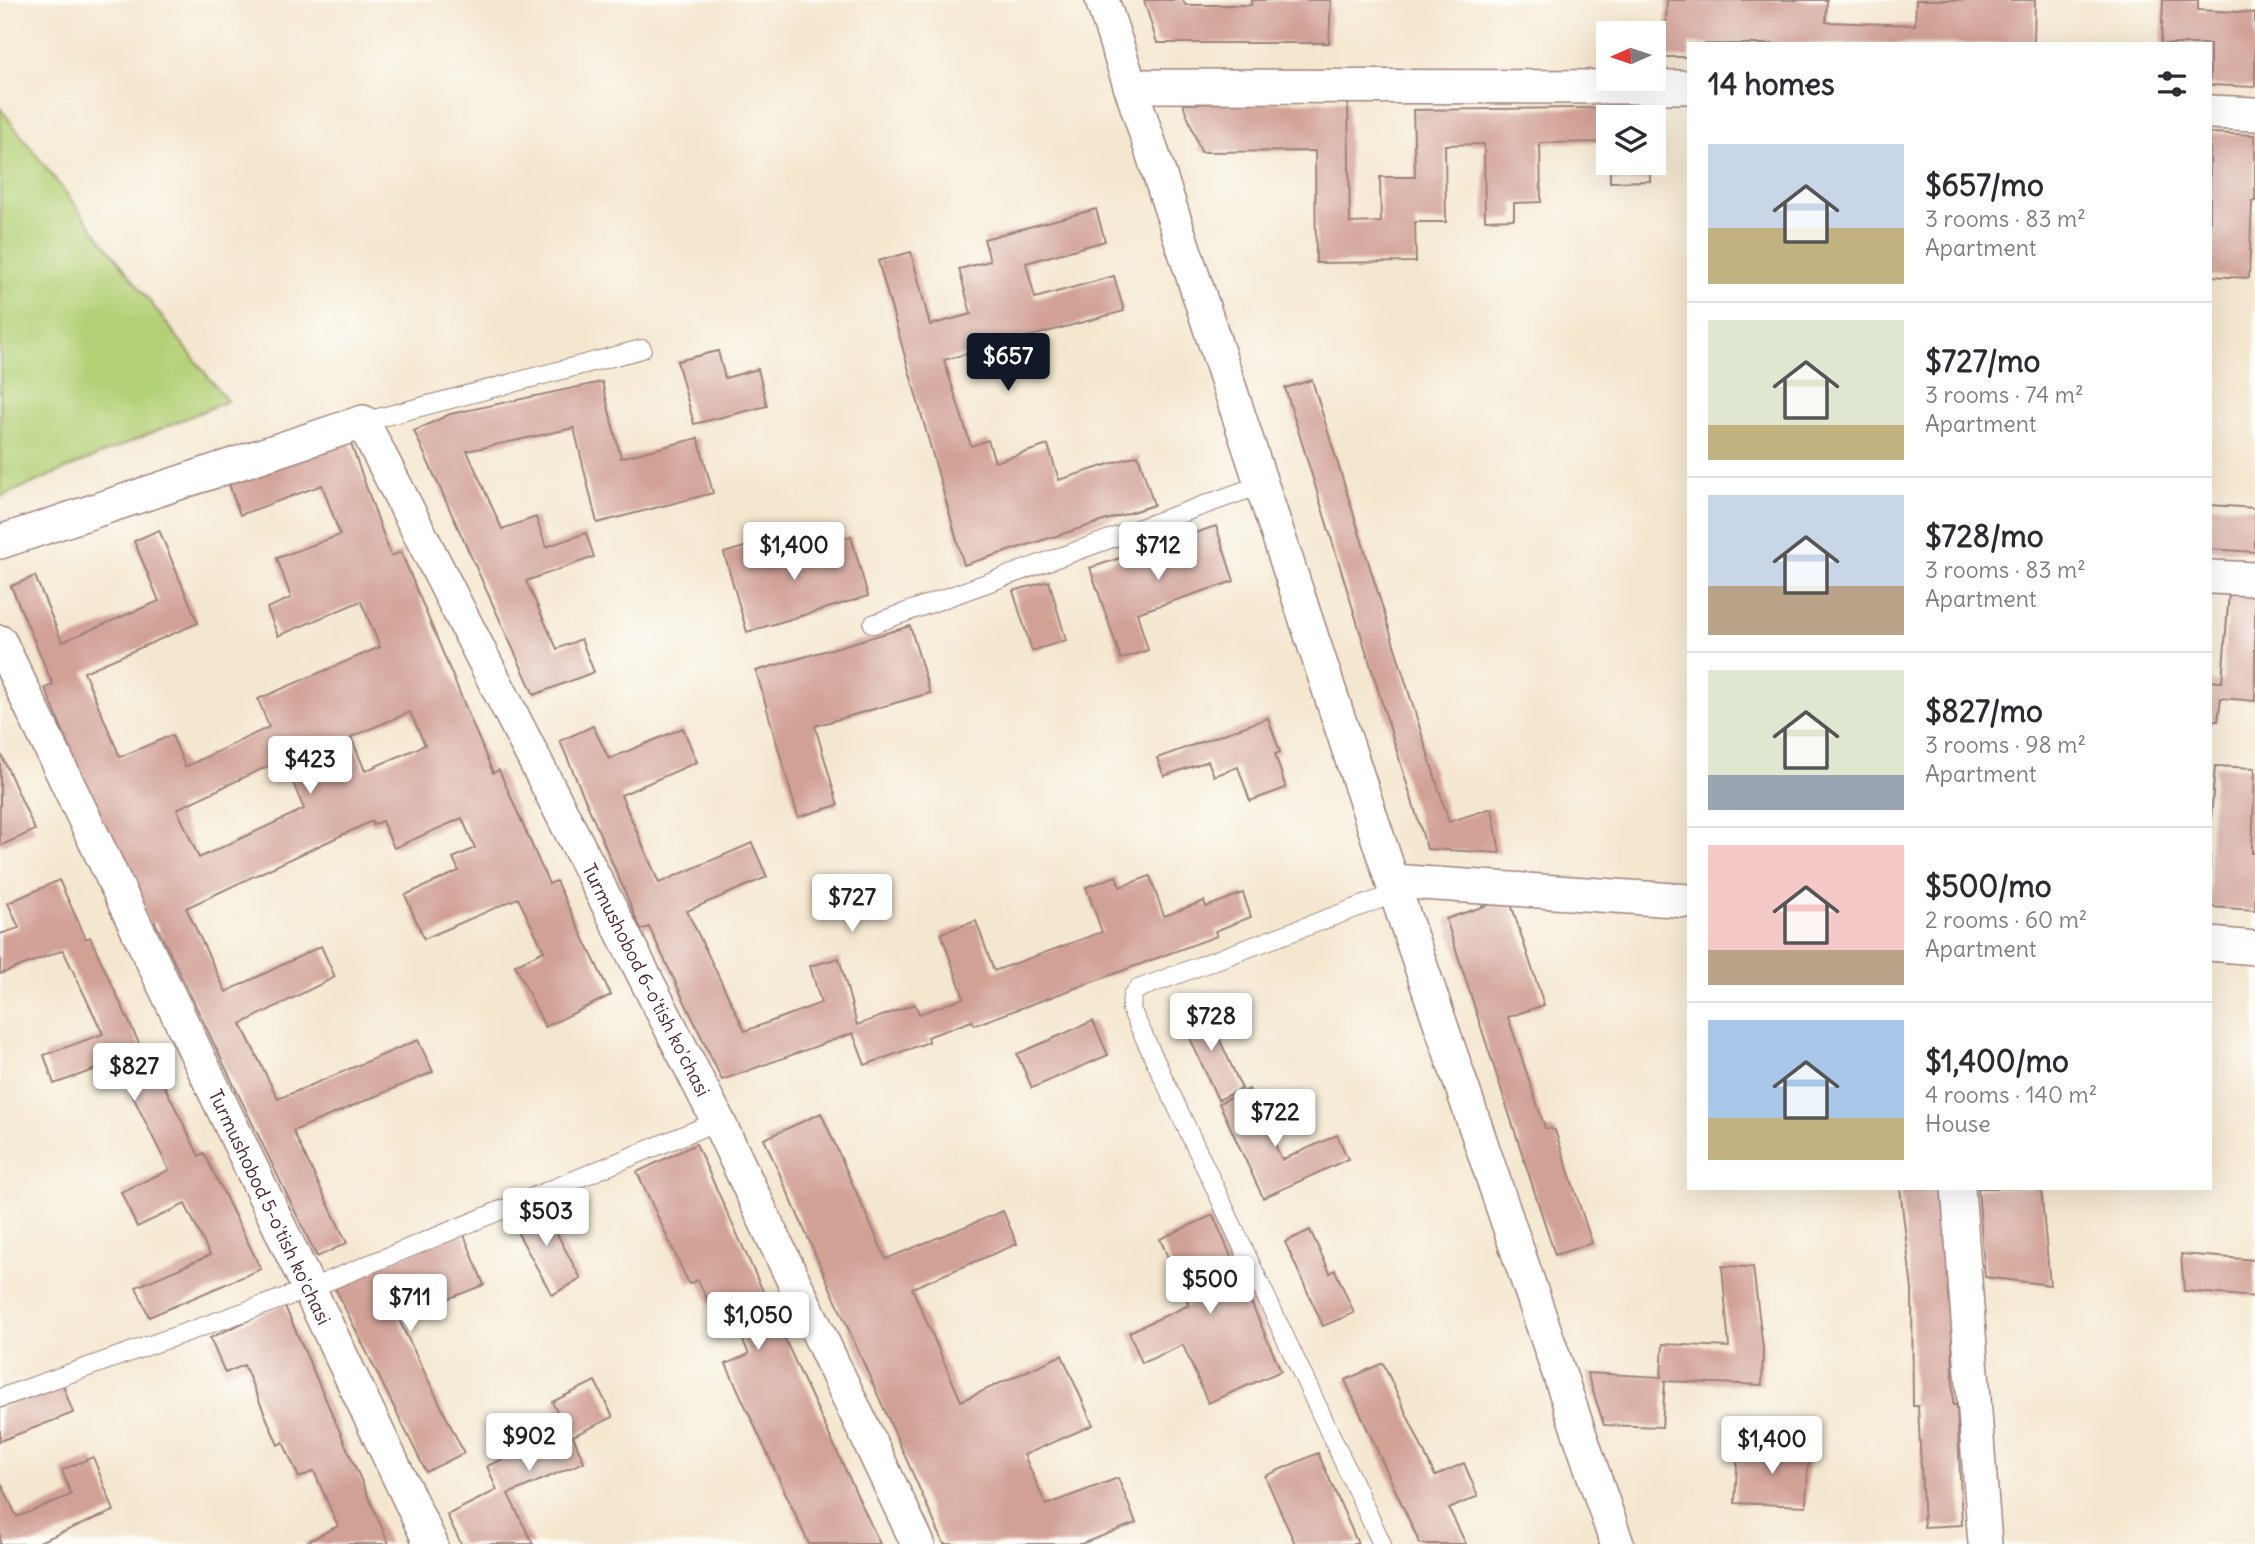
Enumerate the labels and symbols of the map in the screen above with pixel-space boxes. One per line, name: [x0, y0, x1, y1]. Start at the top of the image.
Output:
north arrow: [1596, 21, 1666, 91]
pin: $657: [967, 334, 1049, 393]
pin: $1,400: [737, 522, 851, 582]
pin: $712: [1117, 522, 1199, 582]
pin: $423: [269, 736, 351, 796]
street label: Turmushobod 6-o'tish ko'chasi: [577, 859, 715, 1100]
pin: $727: [811, 874, 893, 934]
pin: $728: [1170, 993, 1252, 1053]
pin: $827: [93, 1044, 175, 1103]
street label: Turmushobod 5-o'tish ko'chasi: [203, 1085, 336, 1328]
pin: $722: [1234, 1090, 1316, 1149]
pin: $503: [505, 1188, 587, 1248]
pin: $500: [1169, 1256, 1251, 1316]
pin: $711: [369, 1274, 451, 1334]
pin: $1,050: [701, 1292, 815, 1352]
pin: $902: [488, 1414, 570, 1473]
pin: $1,400: [1715, 1416, 1829, 1476]

